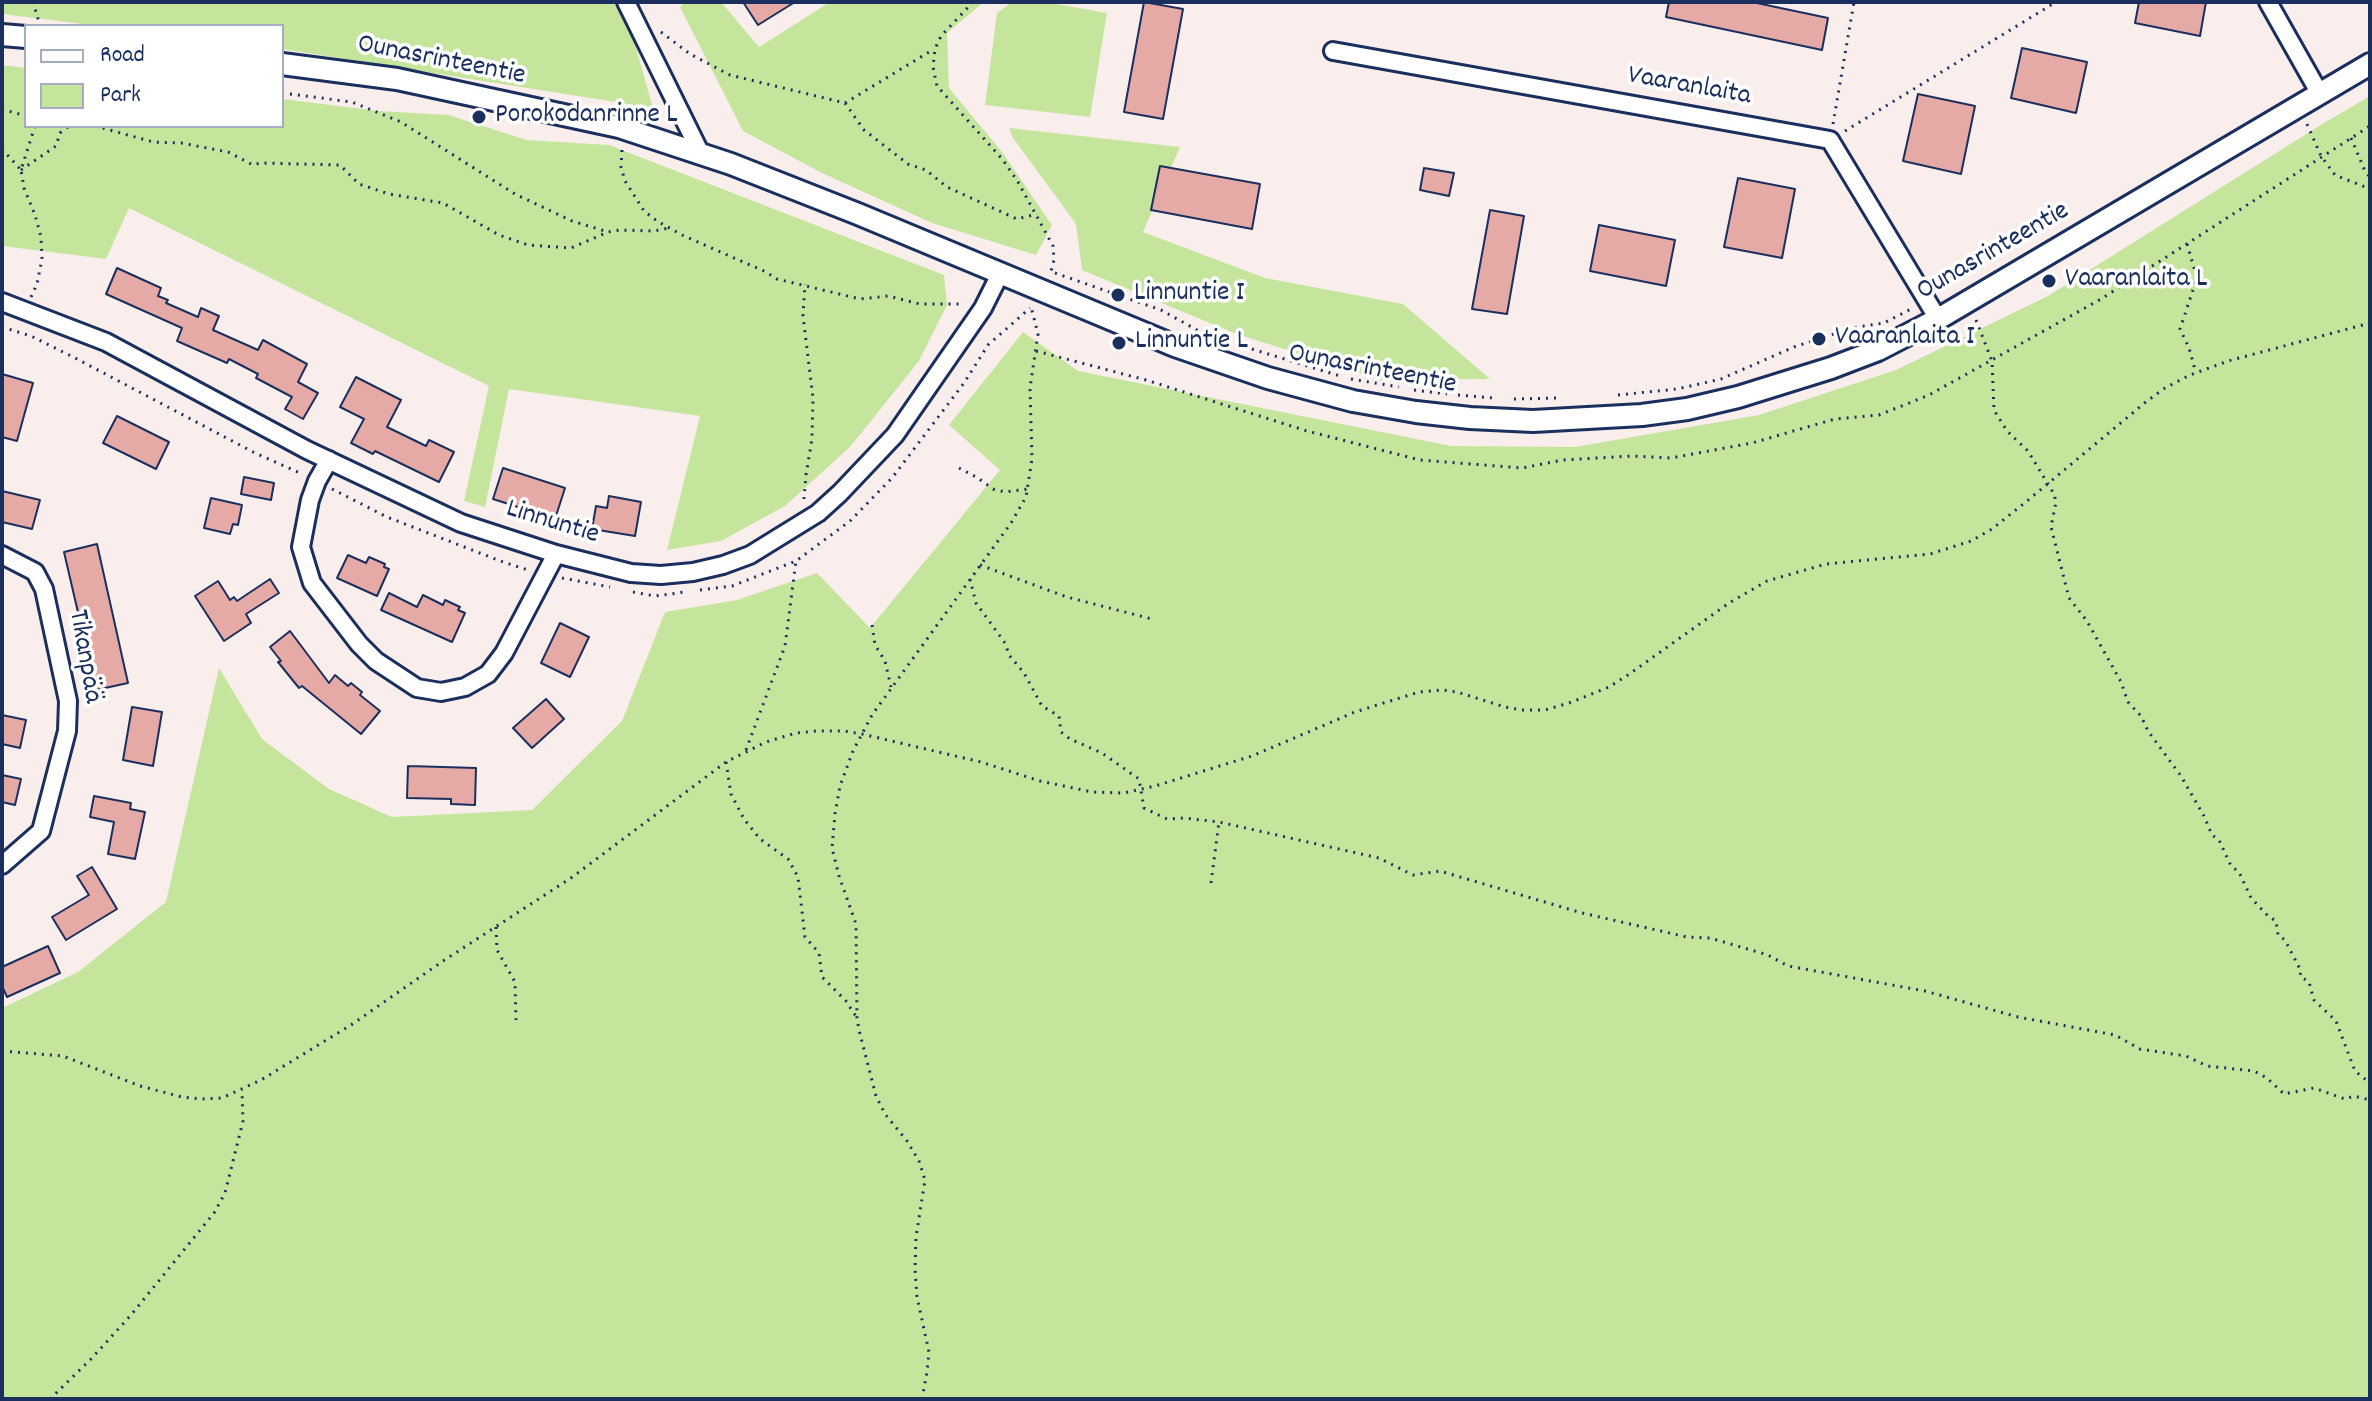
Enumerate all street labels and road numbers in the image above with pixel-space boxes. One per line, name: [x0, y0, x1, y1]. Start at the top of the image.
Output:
street label: Ounasrinteentie: [354, 29, 528, 95]
street label: Vaaranlaita: [1625, 61, 1753, 115]
street label: Ounasrinteentie: [1912, 196, 2076, 310]
street label: Ounasrinteentie: [1285, 338, 1459, 404]
street label: Linnuntie: [502, 494, 602, 554]
street label: Tikanpää: [58, 607, 108, 707]

